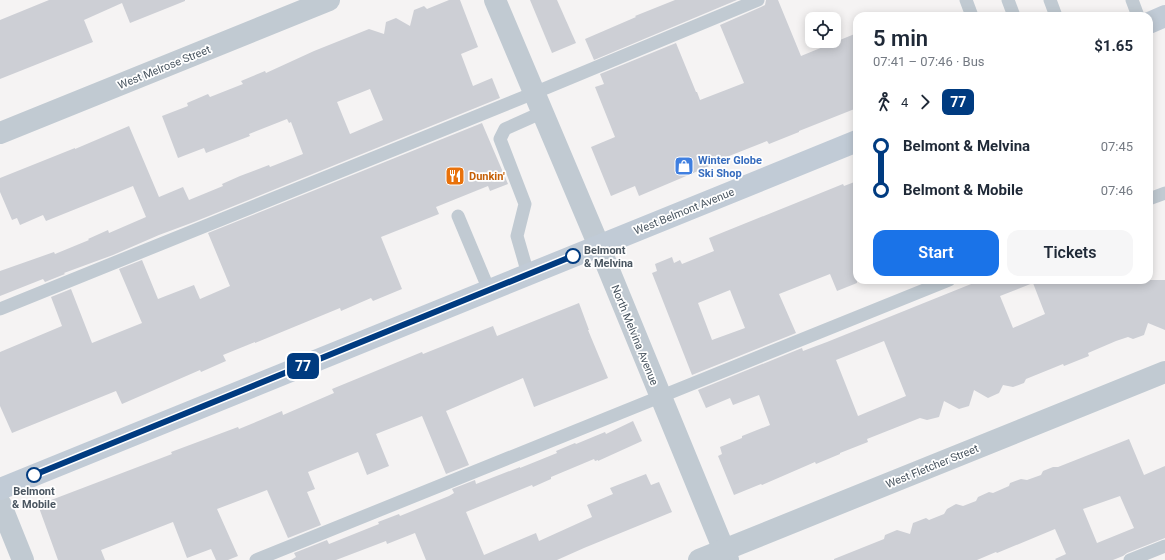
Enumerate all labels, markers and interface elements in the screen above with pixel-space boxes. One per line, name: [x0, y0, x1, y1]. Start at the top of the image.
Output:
map controls: [805, 12, 841, 48]
button: locate: [805, 12, 841, 48]
text: 5 min: [873, 26, 928, 51]
text: $1.65: [1094, 37, 1133, 55]
street label: West Melrose Street: [116, 43, 213, 92]
text: 07:41 – 07:46 · Bus: [873, 54, 985, 69]
icon: walk: [873, 91, 895, 113]
icon: forward: [914, 91, 936, 113]
text: 77: [950, 94, 966, 110]
text: 4: [901, 95, 908, 110]
text: Belmont & Melvina: [903, 137, 1030, 155]
text: 07:45: [1101, 139, 1133, 154]
place label: Winter Globe Ski Shop: [698, 154, 762, 180]
shop icon: Winter Globe Ski Shop: [673, 155, 695, 177]
restaurant icon: Dunkin': [444, 165, 466, 187]
place label: Dunkin': [469, 170, 505, 183]
text: Belmont & Mobile: [903, 181, 1023, 199]
text: 07:46: [1101, 183, 1133, 198]
street label: West Belmont Avenue: [632, 185, 736, 238]
button: Start: [873, 230, 999, 276]
button: Tickets: [1007, 230, 1133, 276]
place label: Belmont & Melvina: [584, 244, 633, 270]
marker: Belmont & Melvina: [565, 248, 581, 264]
street label: North Melvina Avenue: [608, 283, 661, 388]
line badge: 77: [285, 353, 321, 379]
text: 77: [295, 358, 311, 374]
street label: West Fletcher Street: [884, 442, 981, 491]
marker: Belmont & Mobile: [26, 467, 42, 483]
place label: Belmont & Mobile: [12, 485, 56, 511]

